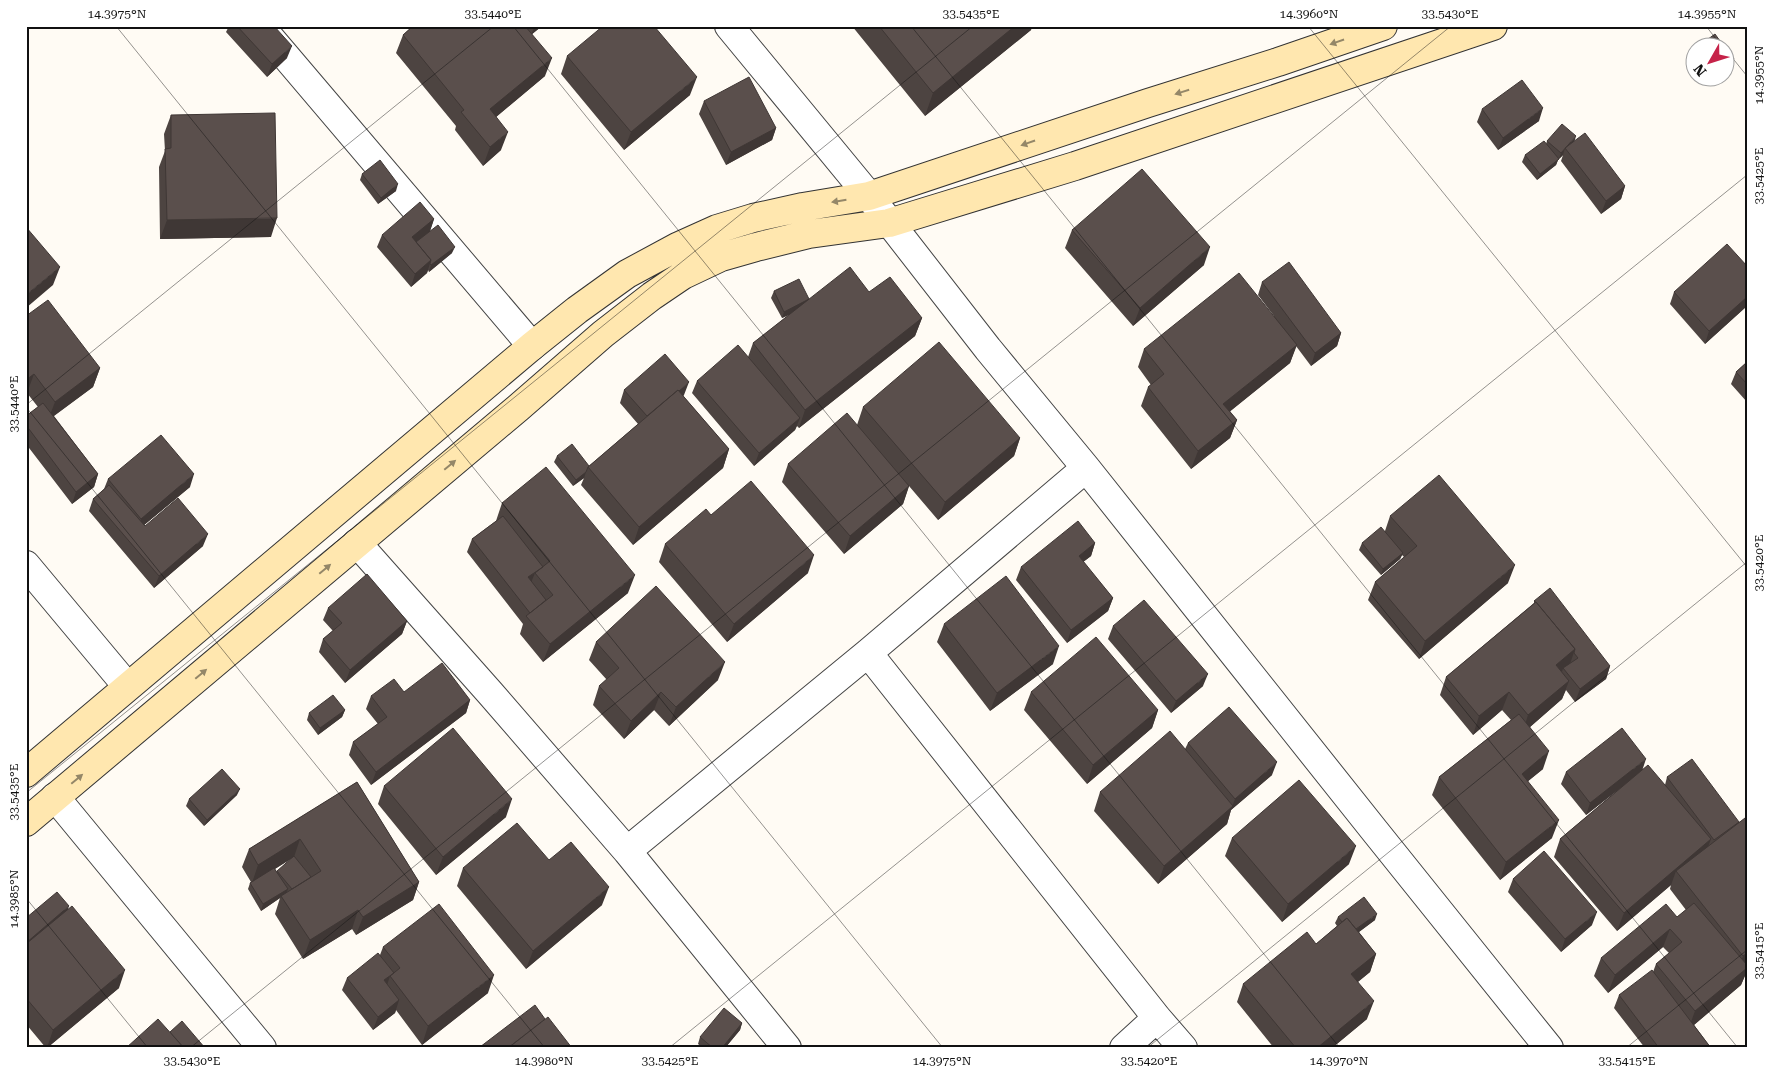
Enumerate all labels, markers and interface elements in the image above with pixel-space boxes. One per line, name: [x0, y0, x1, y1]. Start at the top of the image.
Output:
text: 14.3975°N: [88, 7, 147, 21]
text: 33.5440°E: [465, 7, 521, 21]
text: 33.5435°E: [943, 7, 999, 21]
text: 14.3960°N: [1280, 7, 1339, 21]
text: 33.5430°E: [1422, 7, 1478, 21]
text: 14.3955°N: [1678, 7, 1737, 21]
one-way arrow: [1329, 38, 1344, 46]
north arrow: [1686, 38, 1736, 88]
text: 14.3955°N: [1752, 45, 1766, 104]
text: N: [1690, 61, 1710, 79]
one-way arrow: [1175, 88, 1190, 96]
one-way arrow: [1020, 139, 1035, 147]
text: 33.5425°E: [1752, 148, 1766, 204]
one-way arrow: [831, 197, 847, 205]
text: 33.5440°E: [7, 376, 21, 432]
one-way arrow: [444, 460, 456, 471]
text: 33.5420°E: [1752, 535, 1766, 591]
one-way arrow: [319, 564, 332, 575]
one-way arrow: [195, 668, 207, 680]
text: 33.5435°E: [7, 764, 21, 820]
one-way arrow: [71, 774, 83, 785]
text: 14.3985°N: [7, 869, 21, 928]
text: 33.5415°E: [1752, 923, 1766, 979]
text: 33.5430°E: [164, 1054, 220, 1068]
text: 14.3980°N: [515, 1054, 574, 1068]
text: 33.5425°E: [642, 1054, 698, 1068]
text: 14.3975°N: [913, 1054, 972, 1068]
text: 33.5420°E: [1121, 1054, 1177, 1068]
text: 14.3970°N: [1310, 1054, 1369, 1068]
text: 33.5415°E: [1599, 1054, 1655, 1068]

